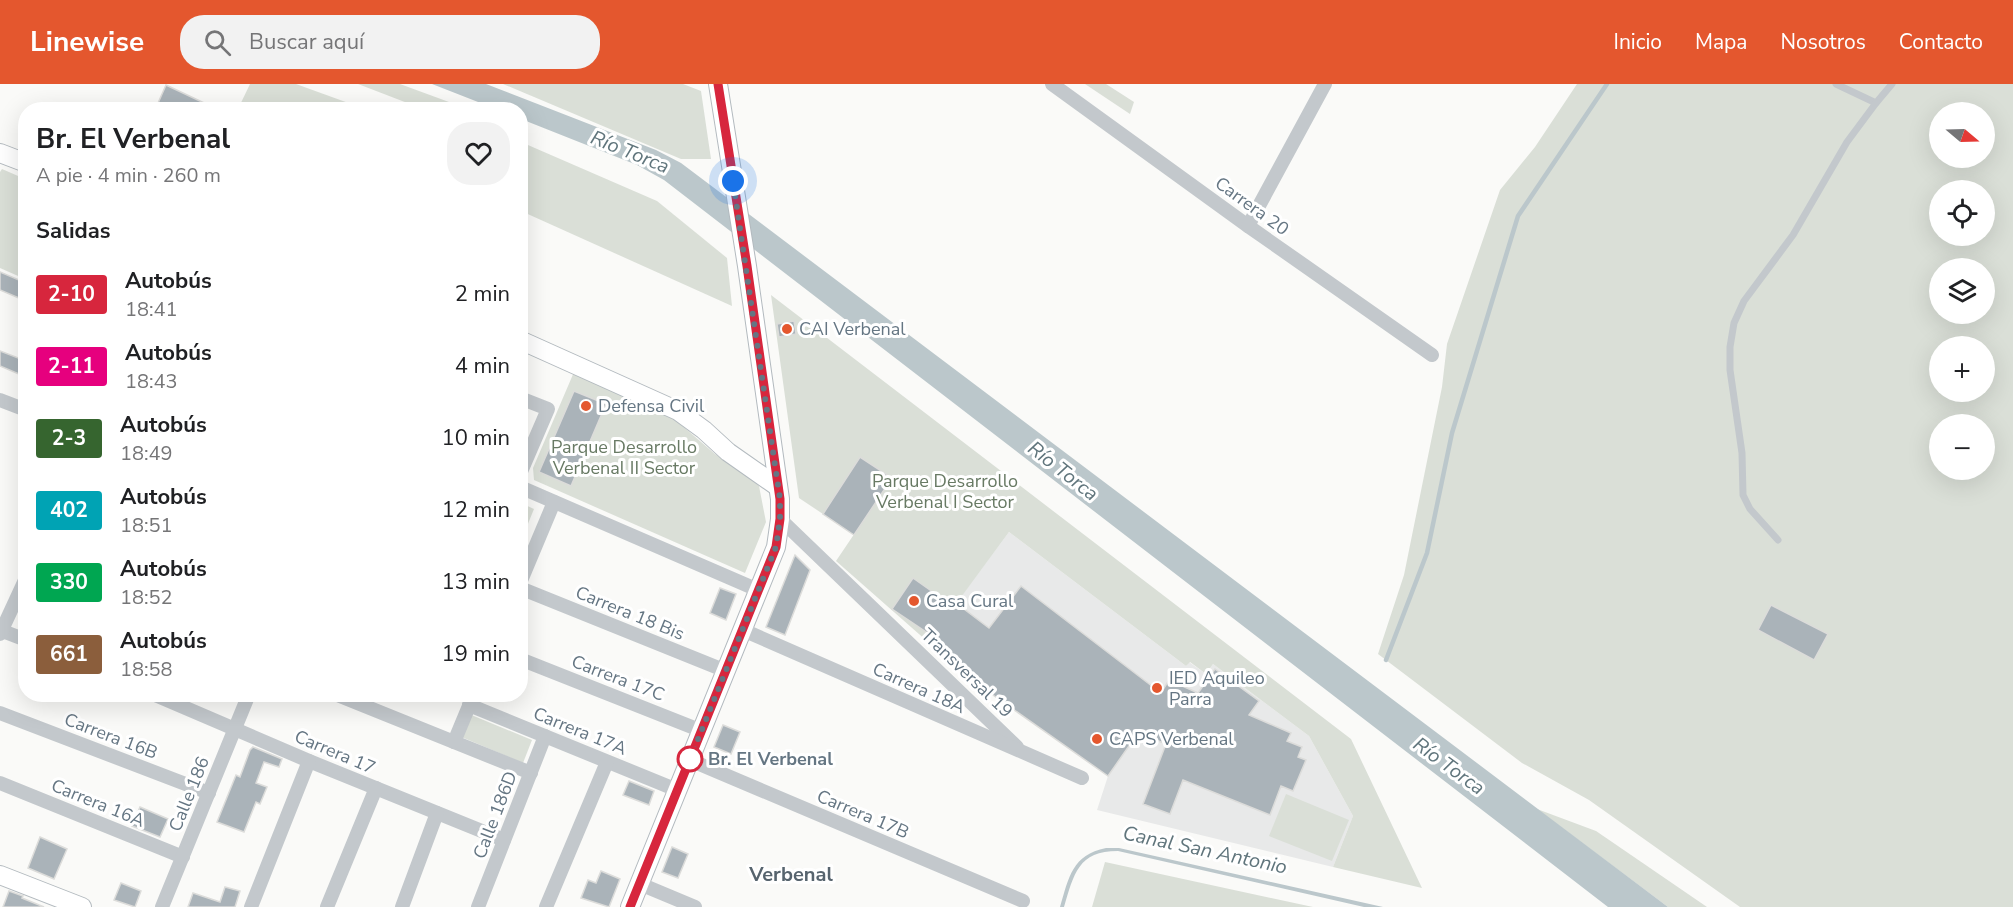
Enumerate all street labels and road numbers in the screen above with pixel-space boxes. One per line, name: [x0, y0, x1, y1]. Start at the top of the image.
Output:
street label: Carrera 20: [1210, 171, 1294, 241]
street label: Carrera 18 Bis: [572, 580, 688, 646]
street label: Transversal 19: [916, 623, 1018, 723]
street label: Carrera 17C: [568, 649, 668, 707]
street label: Carrera 18A: [869, 657, 969, 719]
street label: Carrera 17A: [530, 701, 630, 761]
street label: Carrera 16B: [61, 707, 161, 765]
street label: Carrera 17: [291, 724, 379, 780]
street label: Calle 186: [163, 753, 215, 835]
street label: Calle 186D: [467, 768, 523, 862]
street label: Carrera 16A: [48, 773, 148, 833]
street label: Carrera 17B: [813, 784, 913, 844]

